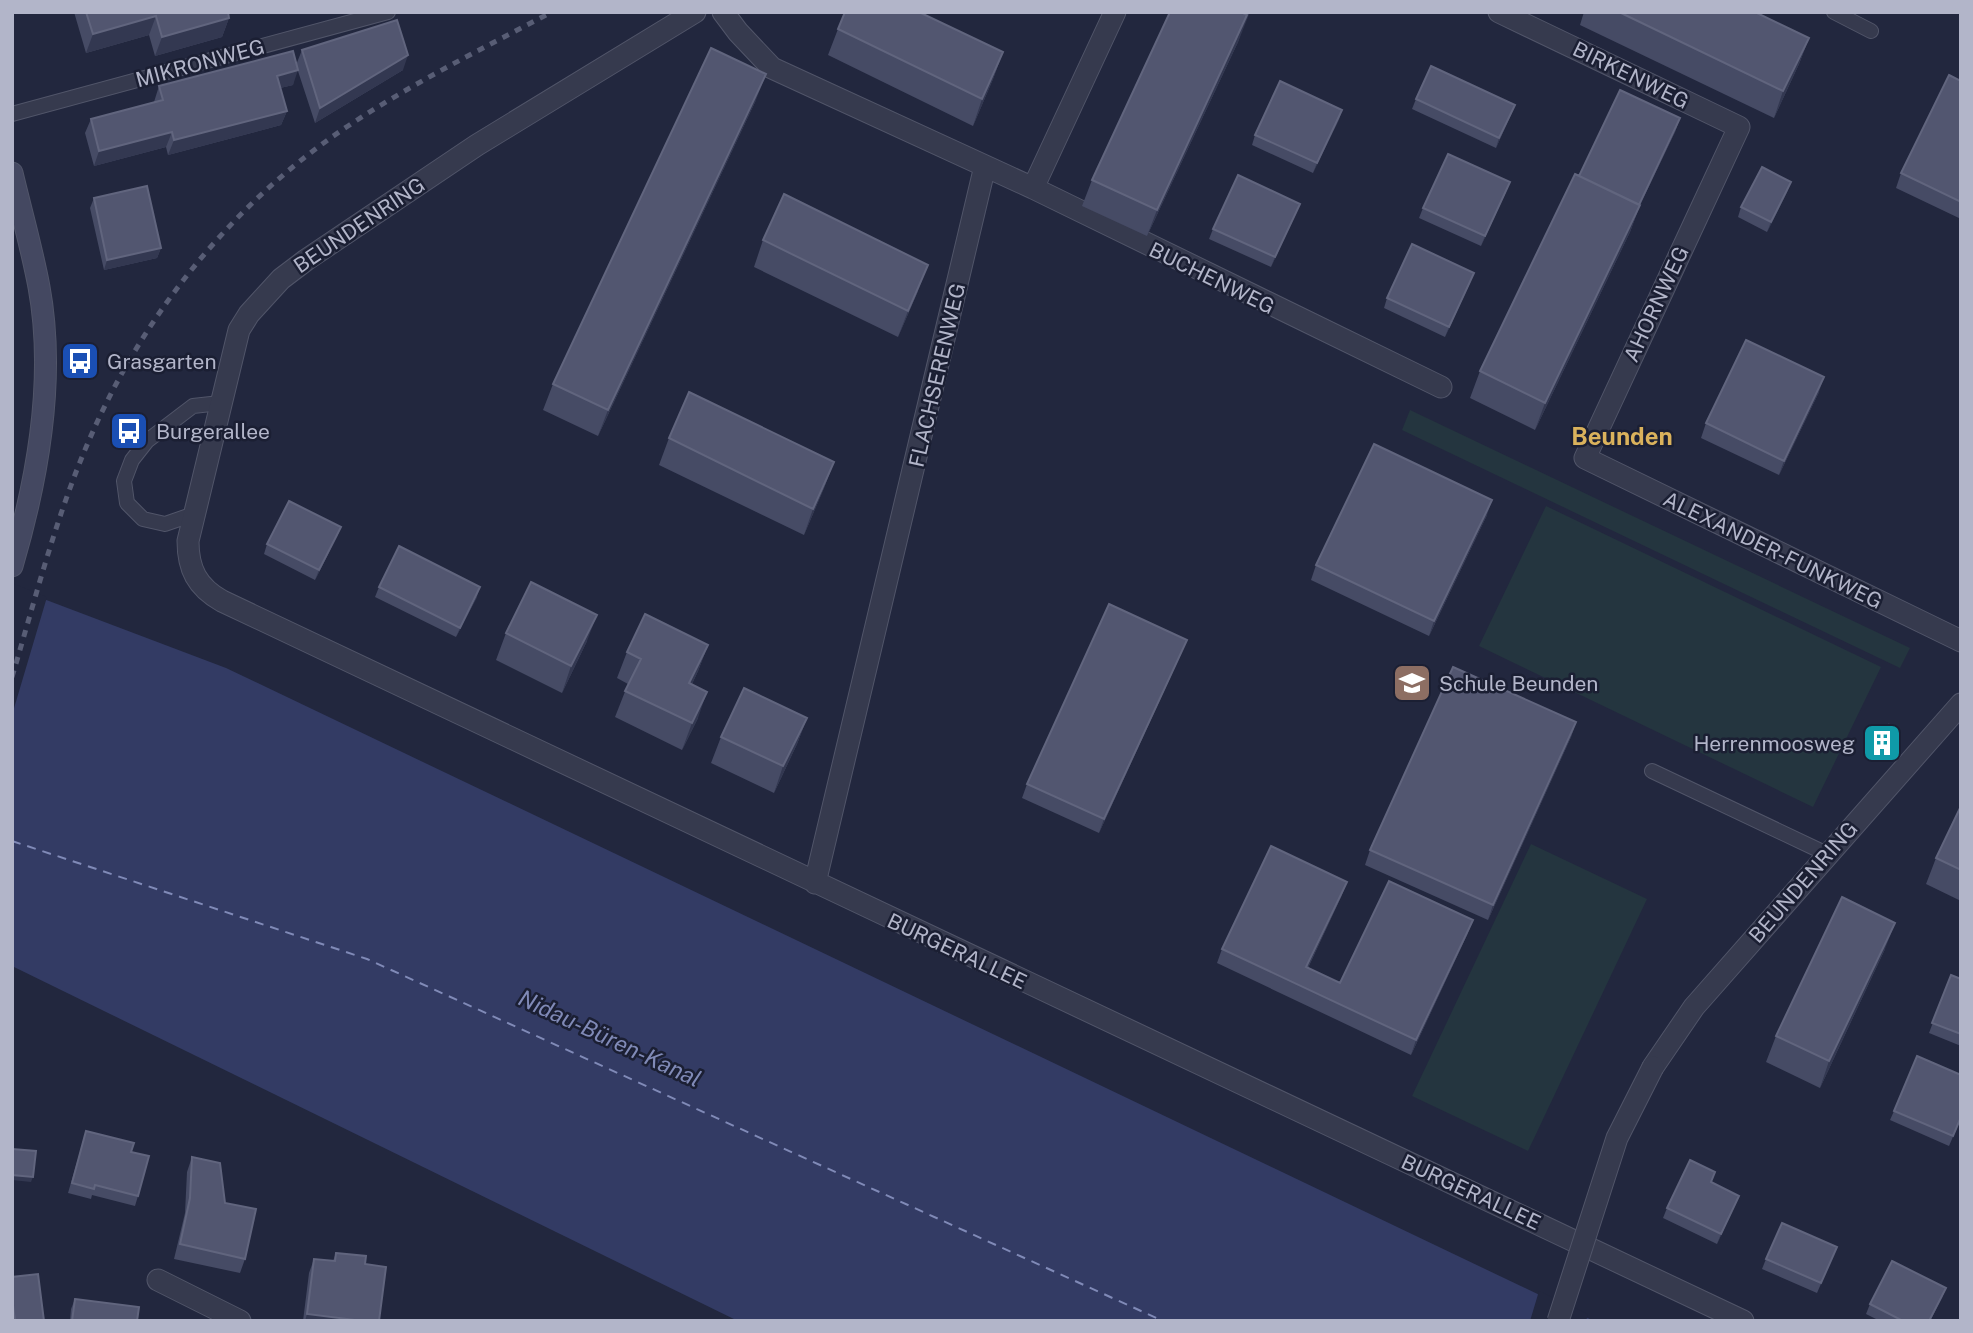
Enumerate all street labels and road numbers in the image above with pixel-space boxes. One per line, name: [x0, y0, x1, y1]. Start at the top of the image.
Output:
street label: MIKRONWEG: [133, 34, 267, 92]
street label: BIRKENWEG: [1569, 36, 1693, 114]
street label: BEUNDENRING: [289, 172, 429, 278]
street label: BUCHENWEG: [1145, 237, 1279, 319]
street label: AHORNWEG: [1618, 242, 1694, 366]
street label: FLACHSERENWEG: [904, 280, 970, 470]
street label: ALEXANDER-FUNKWEG: [1659, 486, 1887, 614]
street label: BEUNDENRING: [1743, 816, 1863, 948]
street label: BURGERALLEE: [883, 908, 1031, 994]
street label: BURGERALLEE: [1397, 1149, 1545, 1235]

